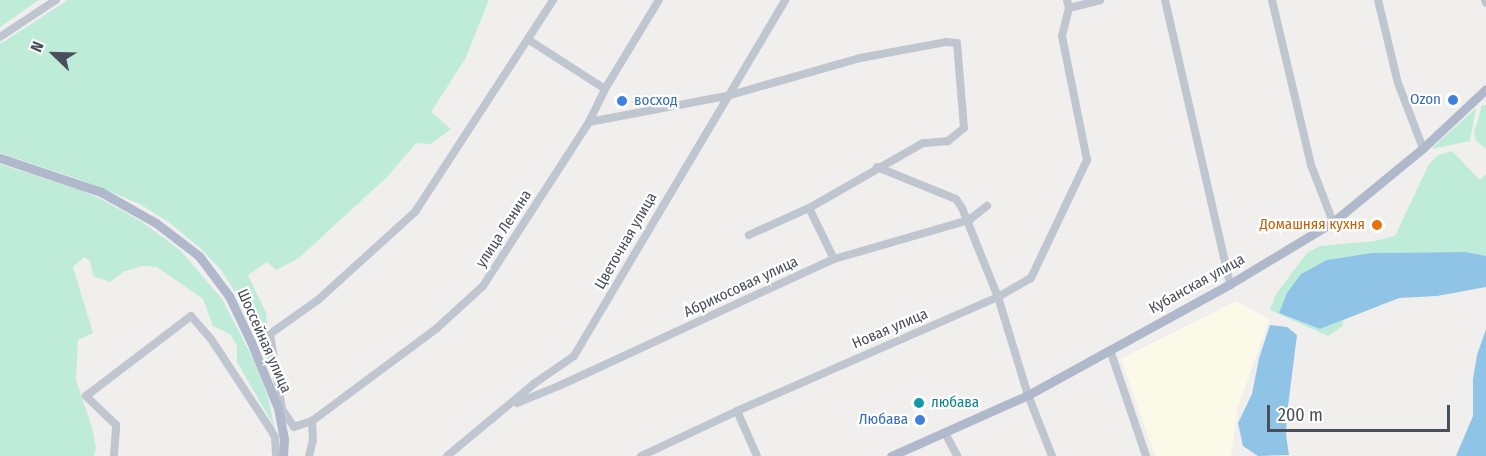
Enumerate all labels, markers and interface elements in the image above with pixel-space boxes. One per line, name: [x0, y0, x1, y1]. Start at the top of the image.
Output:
north arrow: [24, 24, 84, 84]
text: N: [26, 39, 48, 55]
place label: Ozon: [1410, 91, 1441, 109]
place label: восход: [634, 92, 678, 110]
marker: Ozon: [1446, 93, 1460, 107]
marker: восход: [615, 94, 629, 108]
street label: улица Ленина: [472, 187, 536, 271]
street label: Цветочная улица: [591, 190, 661, 292]
place label: Домашняя кухня: [1259, 216, 1365, 234]
marker: Домашняя кухня: [1370, 218, 1384, 232]
street label: Кубанская улица: [1146, 250, 1248, 318]
street label: Абрикосовая улица: [681, 253, 801, 321]
street label: Шоссейная улица: [233, 286, 295, 396]
street label: Новая улица: [850, 305, 930, 353]
scale bar: [1270, 393, 1453, 431]
place label: любава: [931, 394, 979, 412]
marker: любава: [912, 396, 926, 410]
text: 200 m: [1278, 404, 1323, 426]
place label: Любава: [859, 411, 908, 429]
marker: Любава: [913, 413, 927, 427]

